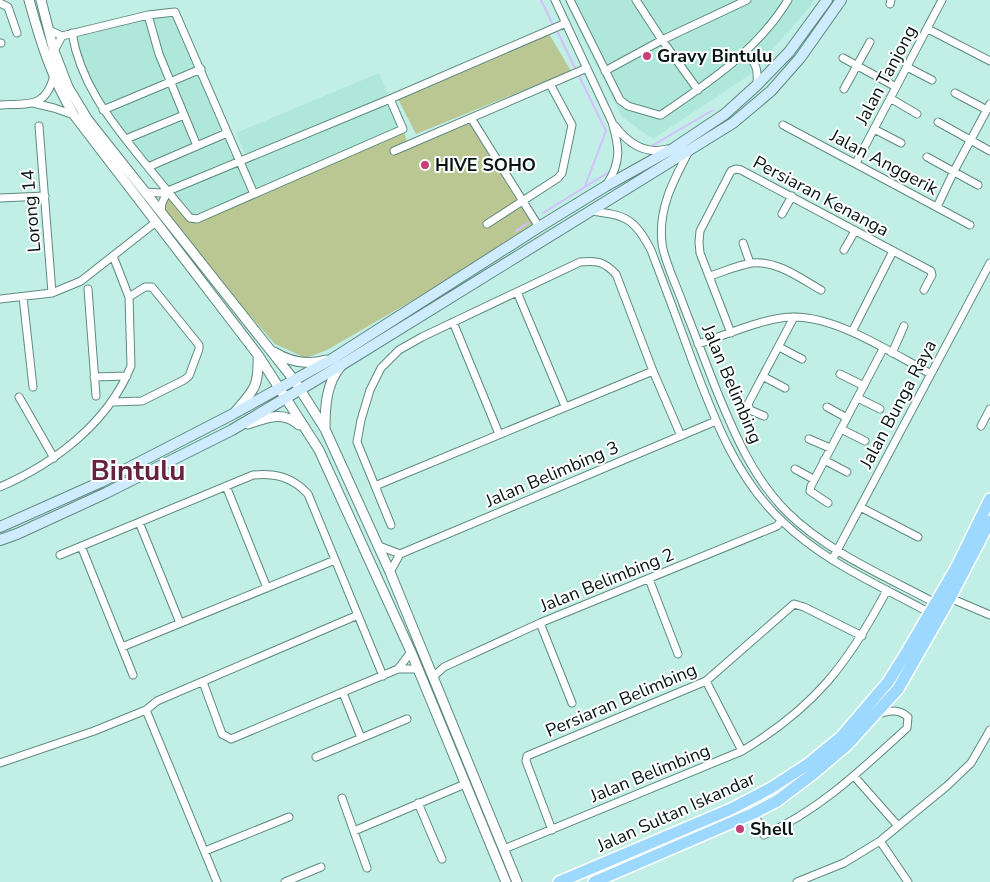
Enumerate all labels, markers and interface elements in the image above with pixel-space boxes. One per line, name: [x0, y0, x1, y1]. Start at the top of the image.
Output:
street label: Jalan Tanjong: [849, 21, 922, 130]
place label: Gravy Bintulu: [657, 44, 773, 68]
marker: Gravy Bintulu: [641, 50, 653, 62]
street label: Jalan Anggerik: [825, 123, 943, 201]
street label: Persiaran Kenanga: [749, 150, 893, 242]
place label: HIVE SOHO: [435, 153, 536, 177]
marker: HIVE SOHO: [419, 159, 431, 171]
street label: Lorong 14: [15, 168, 47, 253]
street label: Jalan Belimbing: [696, 320, 768, 447]
street label: Jalan Bunga Raya: [854, 336, 942, 473]
street label: Jalan Belimbing 3: [481, 435, 622, 513]
district label: Bintulu: [91, 452, 185, 490]
street label: Jalan Belimbing 2: [535, 542, 678, 618]
street label: Persiaran Belimbing: [542, 657, 700, 743]
street label: Jalan Belimbing: [586, 738, 713, 808]
street label: Jalan Sultan Iskandar: [592, 766, 759, 858]
place label: Shell: [750, 817, 793, 841]
marker: Shell: [734, 823, 746, 835]

